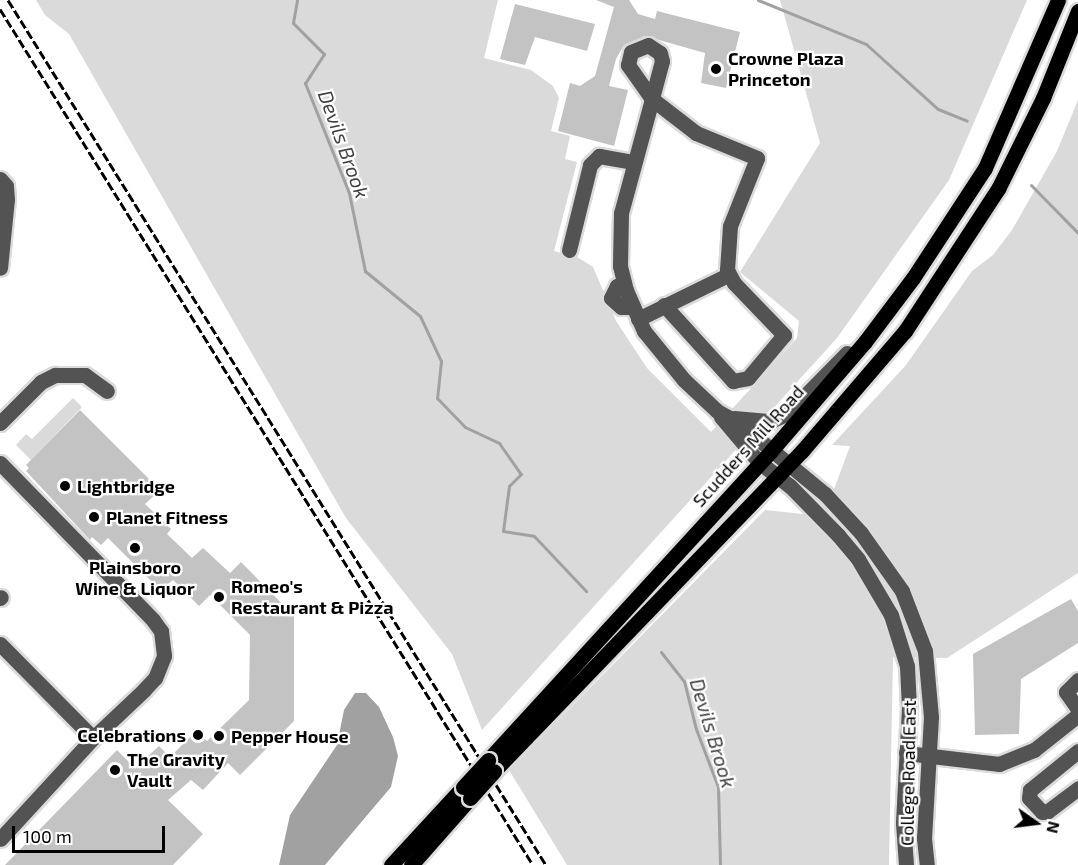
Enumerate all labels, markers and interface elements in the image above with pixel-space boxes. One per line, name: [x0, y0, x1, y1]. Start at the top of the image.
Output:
place label: Crowne Plaza Princeton: [728, 48, 844, 90]
marker: Crowne Plaza Princeton: [709, 62, 723, 76]
water label: Devils Brook: [313, 87, 375, 201]
street label: Scudders Mill Road: [688, 381, 808, 511]
place label: Lightbridge: [77, 475, 175, 497]
marker: Lightbridge: [58, 479, 72, 493]
place label: Planet Fitness: [106, 506, 228, 528]
marker: Planet Fitness: [87, 510, 101, 524]
marker: Plainsboro Wine & Liquor: [128, 541, 142, 555]
place label: Plainsboro Wine & Liquor: [75, 557, 195, 600]
place label: Romeo's Restaurant & Pizza: [231, 576, 394, 618]
marker: Romeo's Restaurant & Pizza: [212, 590, 226, 604]
water label: Devils Brook: [685, 675, 741, 791]
street label: College Road East: [896, 700, 920, 846]
place label: Celebrations: [77, 724, 186, 746]
place label: Pepper House: [231, 725, 349, 747]
marker: Celebrations: [191, 728, 205, 742]
marker: Pepper House: [212, 729, 226, 743]
place label: The Gravity Vault: [127, 749, 225, 792]
marker: The Gravity Vault: [108, 763, 122, 777]
north arrow: [1006, 793, 1066, 853]
scale bar: [15, 814, 168, 852]
text: N: [1043, 820, 1065, 835]
text: 100 m: [23, 825, 72, 847]

